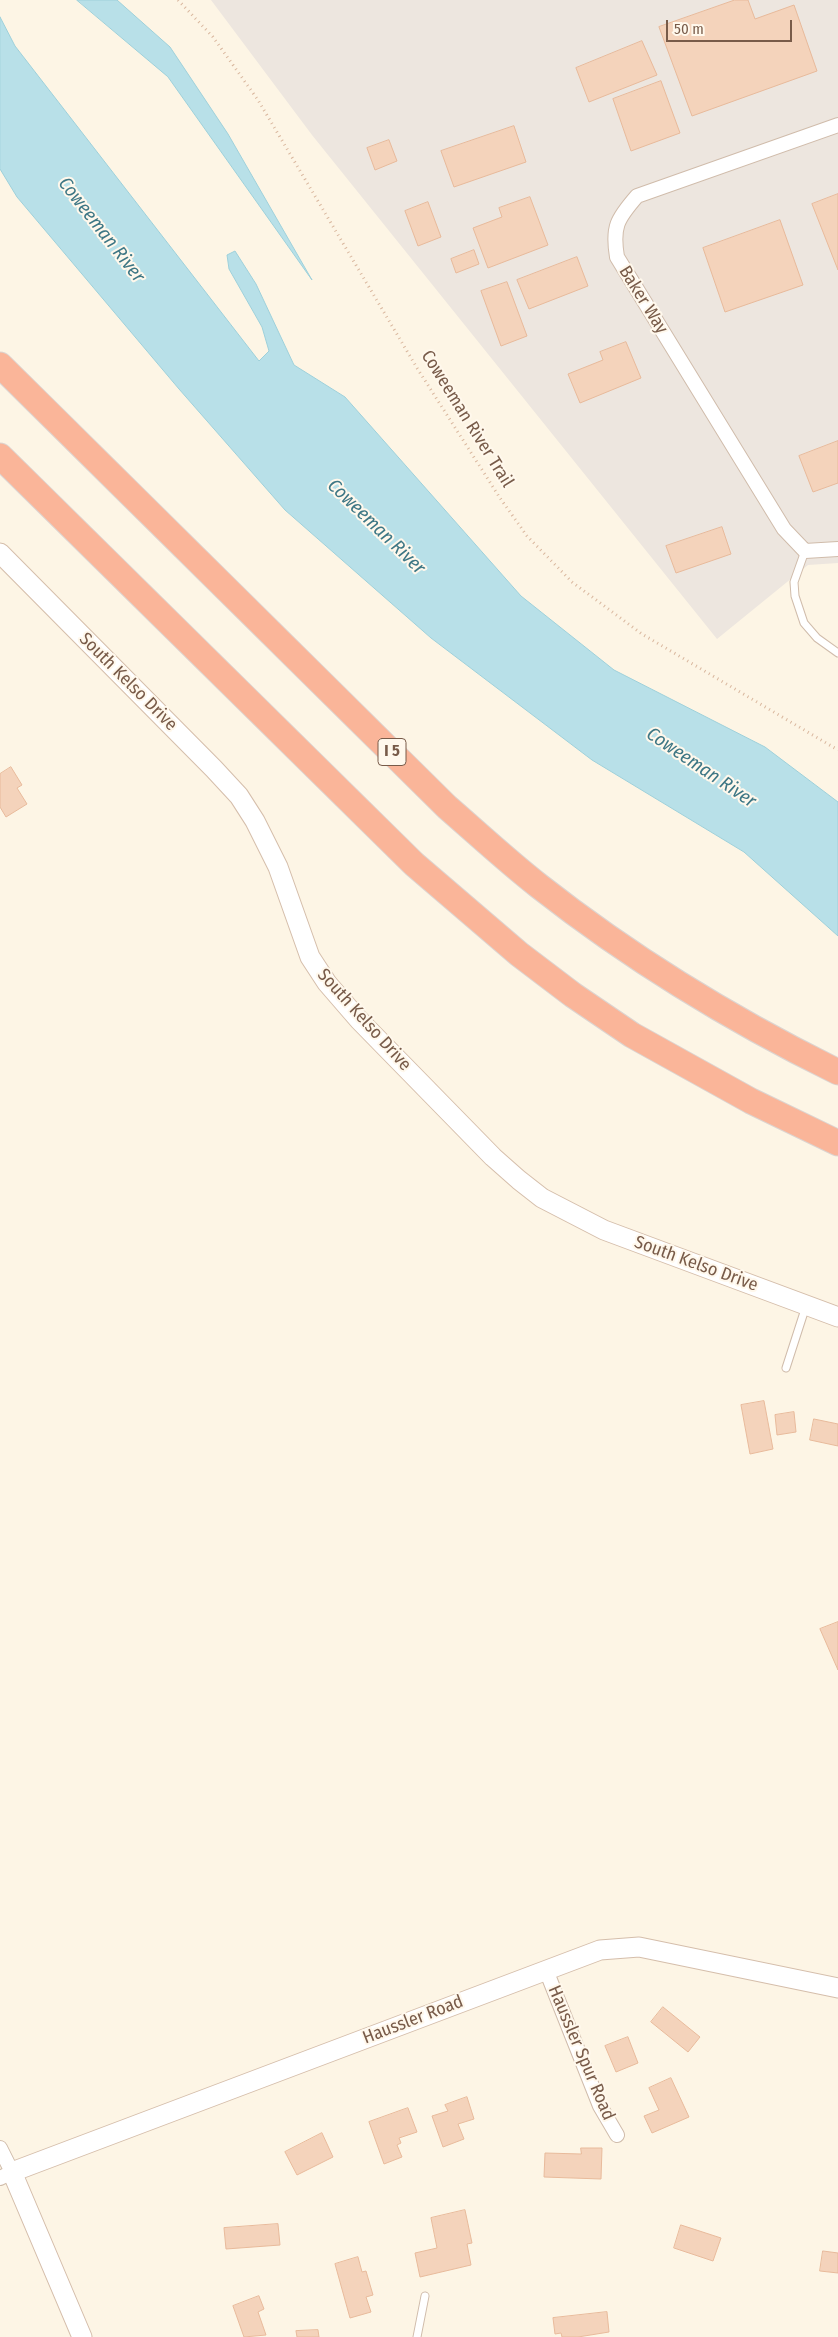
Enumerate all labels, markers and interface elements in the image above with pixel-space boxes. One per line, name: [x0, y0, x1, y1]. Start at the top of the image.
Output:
scale bar: [668, 10, 794, 42]
text: 50 m: [674, 20, 704, 38]
water label: Coweeman River: [53, 173, 149, 287]
street label: Baker Way: [614, 262, 672, 338]
street label: Coweeman River Trail: [416, 346, 518, 492]
water label: Coweeman River: [322, 475, 430, 579]
street label: South Kelso Drive: [74, 628, 182, 736]
water label: Coweeman River: [642, 723, 760, 813]
road number: I 5: [378, 739, 406, 766]
street label: South Kelso Drive: [313, 965, 415, 1075]
street label: South Kelso Drive: [631, 1232, 761, 1296]
street label: Haussler Spur Road: [543, 1982, 619, 2124]
street label: Haussler Road: [360, 1991, 466, 2049]

